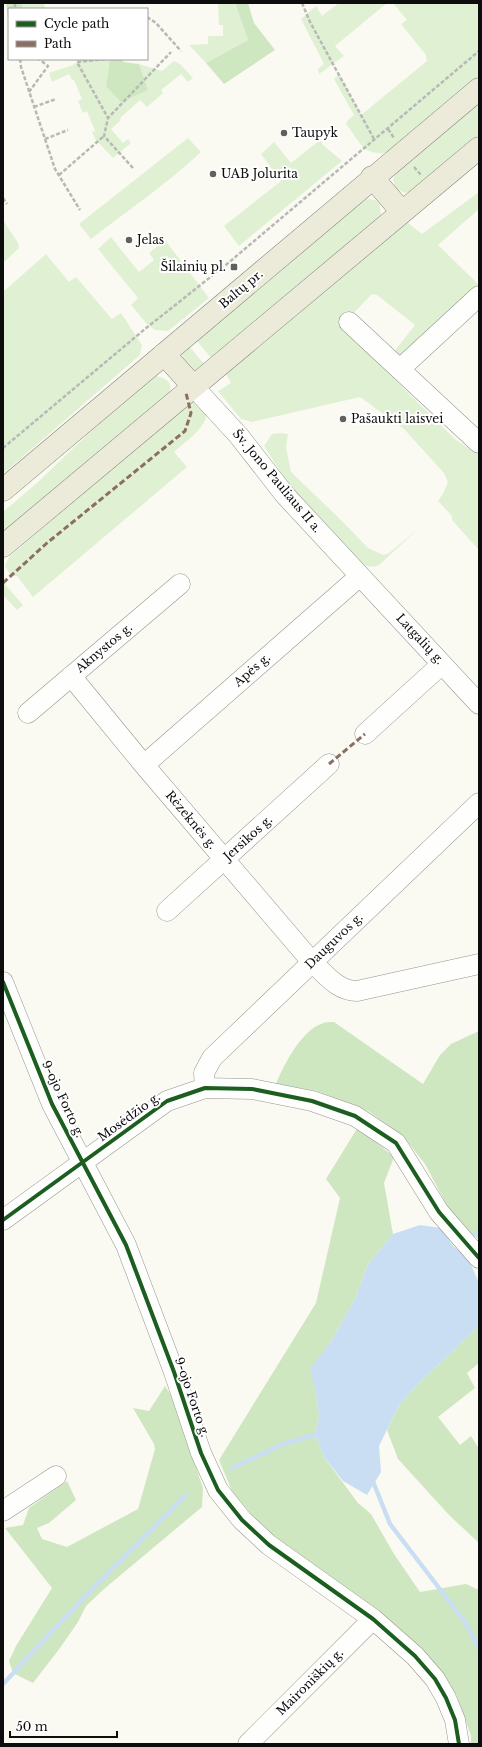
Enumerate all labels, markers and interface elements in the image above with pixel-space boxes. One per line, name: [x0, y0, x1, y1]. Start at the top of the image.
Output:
legend: [8, 8, 148, 60]
text: Cycle path: [44, 16, 109, 31]
text: Path: [44, 36, 72, 51]
place label: Taupyk: [292, 125, 339, 140]
marker: Taupyk: [279, 128, 289, 138]
place label: UAB Jolurita: [221, 166, 298, 181]
marker: UAB Jolurita: [208, 169, 218, 179]
place label: Jelas: [135, 232, 164, 247]
marker: Jelas: [124, 235, 134, 245]
place label: Šilainių pl.: [160, 258, 226, 274]
marker: Šilainių pl.: [229, 262, 239, 272]
street label: Baltų pr.: [216, 266, 266, 311]
place label: Pašaukti laisvei: [351, 411, 443, 426]
marker: Pašaukti laisvei: [338, 414, 348, 424]
street label: Šv. Jono Pauliaus II a.: [230, 425, 326, 535]
street label: Latgalių g.: [393, 610, 448, 667]
street label: Aknystos g.: [72, 620, 135, 676]
street label: Apės g.: [230, 650, 273, 690]
street label: Rėzeknės g.: [163, 787, 220, 852]
street label: Jersikos g.: [219, 812, 275, 865]
street label: Dauguvos g.: [302, 909, 366, 972]
street label: 9-ojo Forto g.: [39, 1058, 88, 1140]
street label: Mosėdžio g.: [95, 1089, 163, 1144]
street label: 9-ojo Forto g.: [172, 1355, 213, 1439]
street label: Maironiškių g.: [273, 1645, 346, 1718]
scale bar: [10, 1713, 117, 1739]
text: 50 m: [16, 1719, 48, 1734]

